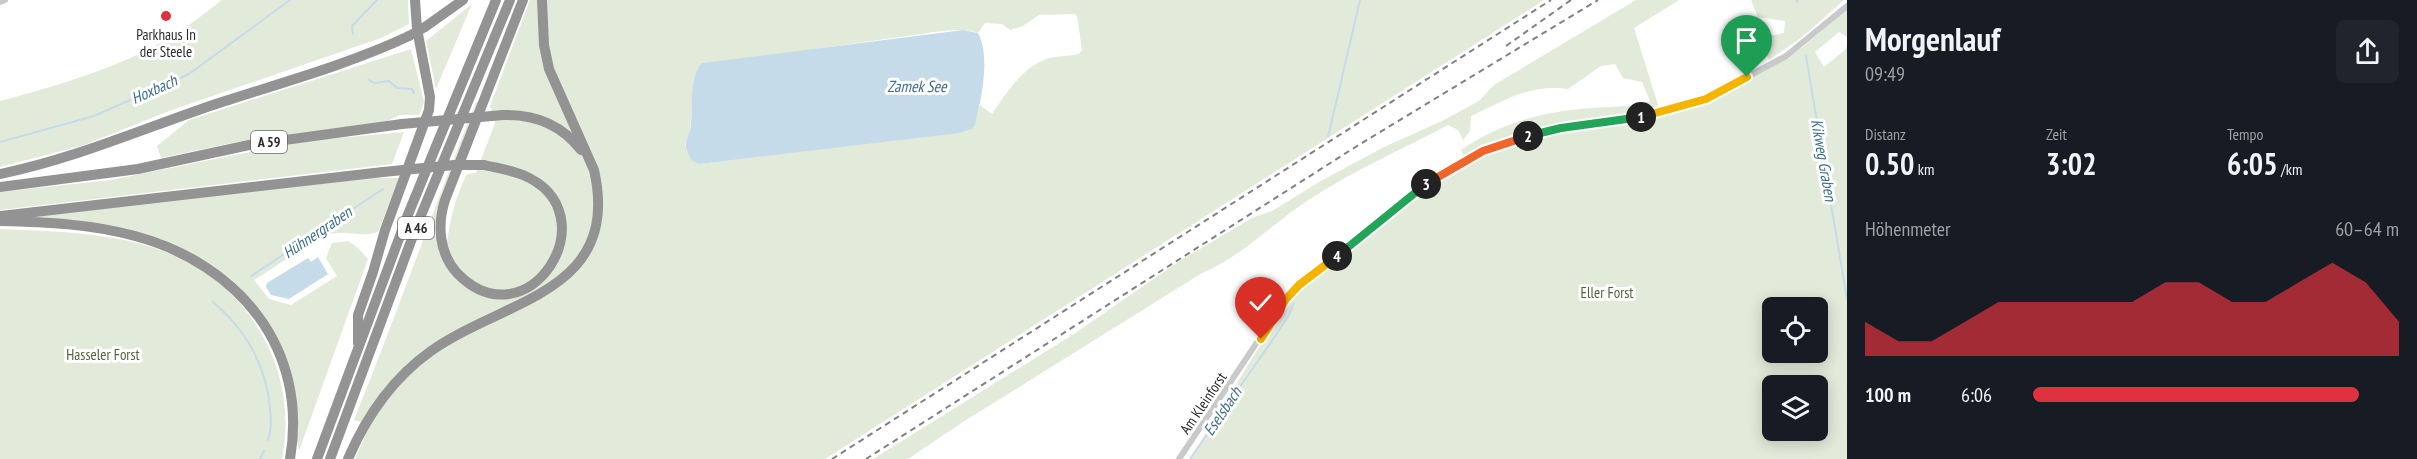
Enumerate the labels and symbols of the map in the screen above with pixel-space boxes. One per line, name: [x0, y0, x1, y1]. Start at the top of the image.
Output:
marker: Parkhaus In der Steele: [159, 9, 173, 23]
pin: [1721, 15, 1772, 77]
place label: Parkhaus In der Steele: [136, 25, 196, 61]
water label: Hoxbach: [128, 70, 181, 108]
water label: Zamek See: [887, 76, 948, 96]
pin: 1: [1626, 102, 1656, 132]
water label: Kikweg Graben: [1807, 117, 1841, 204]
pin: 2: [1513, 121, 1543, 151]
road number: A 59: [251, 131, 287, 153]
pin: 3: [1411, 169, 1441, 199]
water label: Hühnergraben: [279, 201, 356, 262]
road number: A 46: [398, 217, 434, 239]
pin: 4: [1322, 241, 1352, 271]
pin: [1235, 277, 1286, 339]
park label: Eller Forst: [1581, 283, 1633, 302]
park label: Hasseler Forst: [66, 345, 140, 364]
street label: Am Kleinforst: [1175, 368, 1231, 438]
water label: Eselsbach: [1199, 382, 1246, 439]

